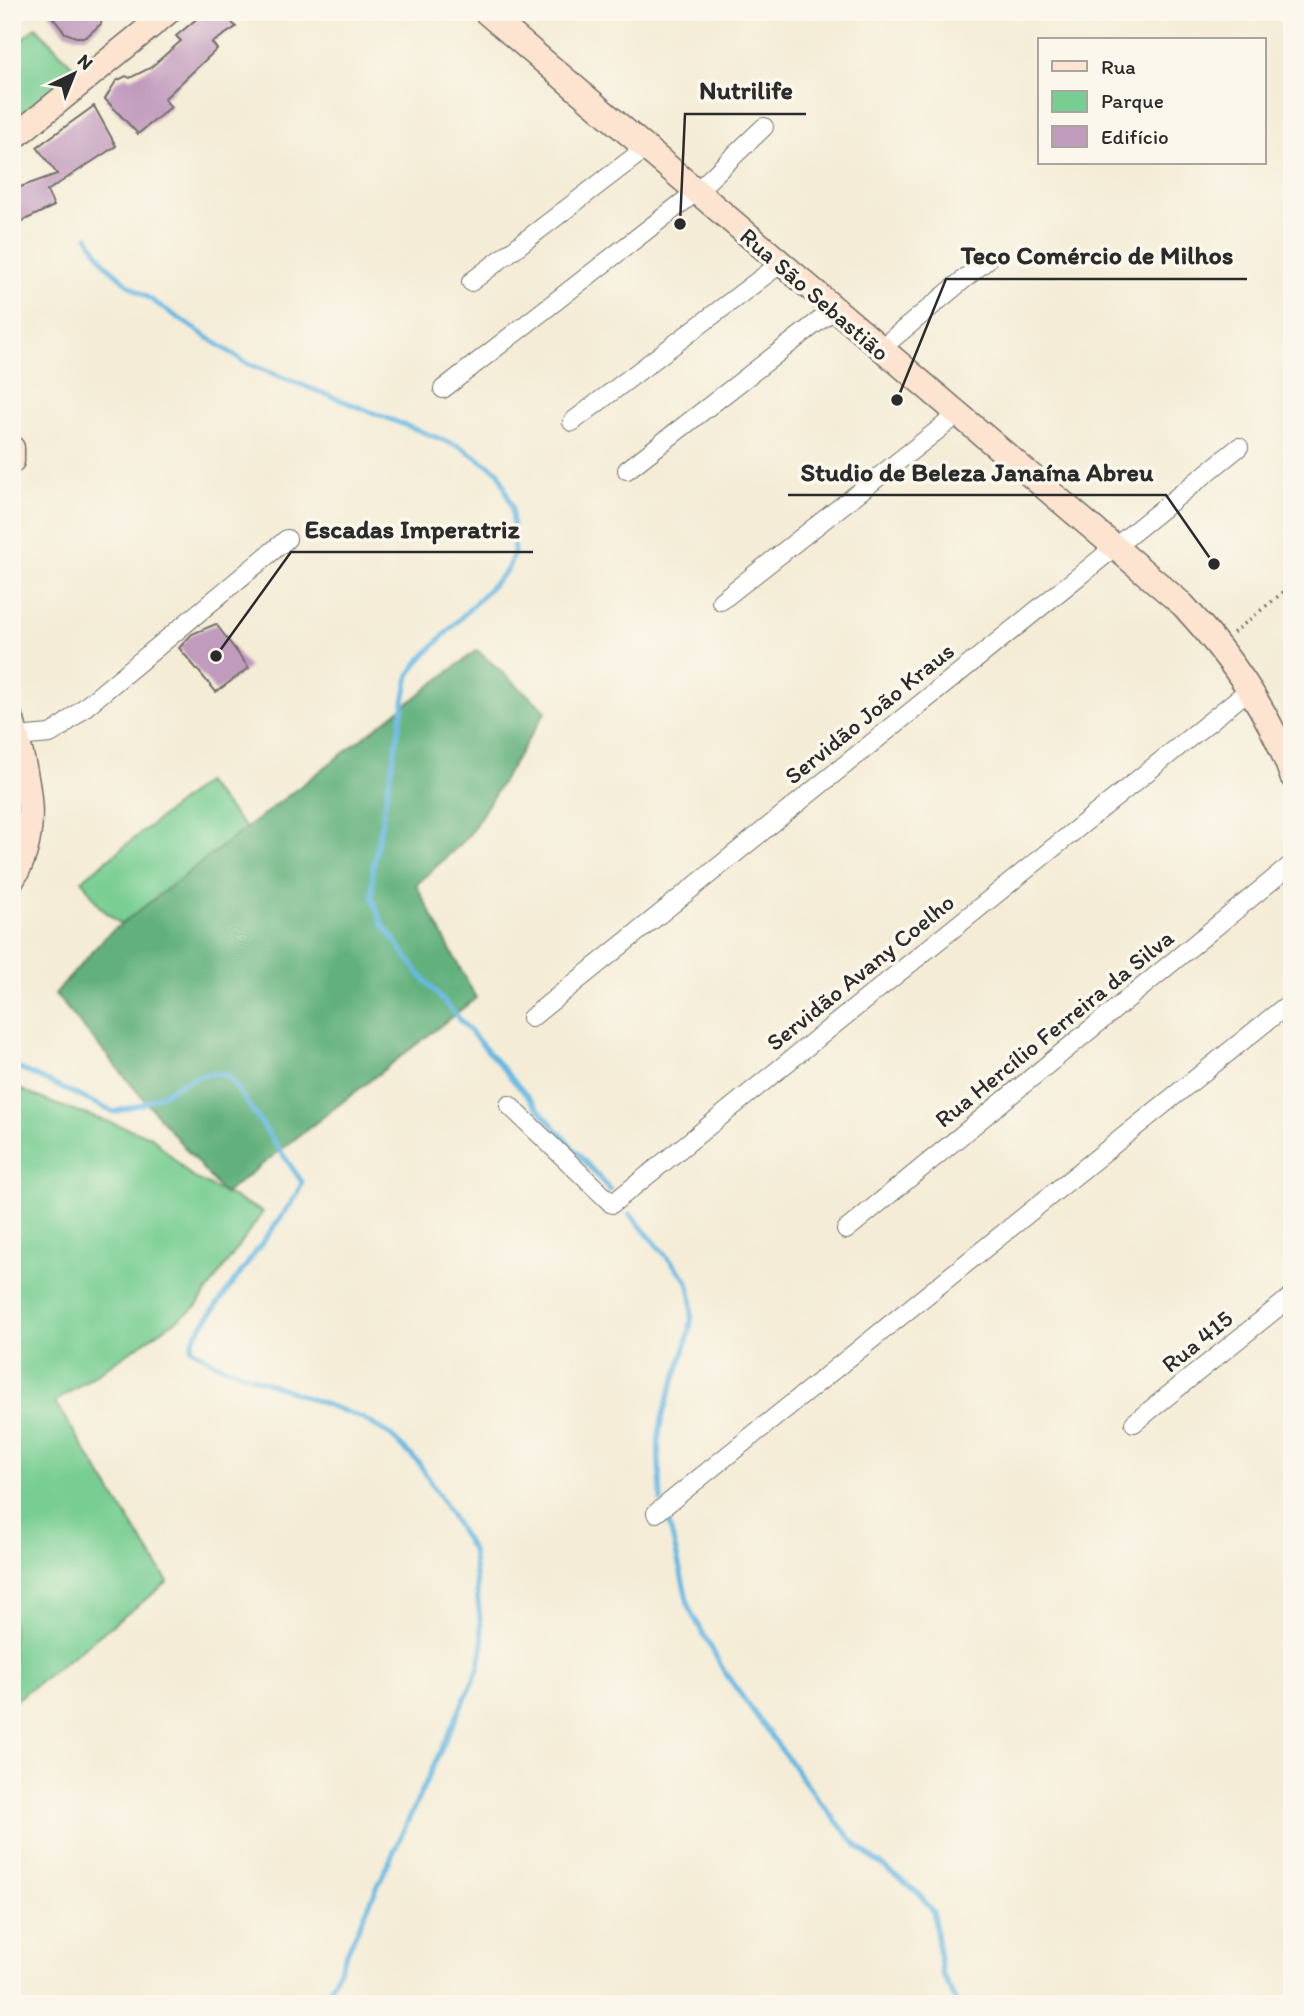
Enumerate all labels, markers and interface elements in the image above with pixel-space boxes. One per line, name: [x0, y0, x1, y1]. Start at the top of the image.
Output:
north arrow: [38, 38, 108, 108]
legend: [1038, 38, 1266, 164]
text: N: [73, 49, 98, 75]
text: Rua: [1101, 54, 1136, 79]
callout: Nutrilife: [685, 67, 806, 114]
text: Nutrilife: [699, 74, 793, 106]
text: Parque: [1101, 88, 1164, 113]
text: Edifício: [1101, 124, 1169, 149]
street label: Rua São Sebastião: [734, 221, 896, 367]
callout: Teco Comércio de Milhos: [946, 232, 1247, 279]
text: Teco Comércio de Milhos: [960, 239, 1233, 271]
callout: Studio de Beleza Janaína Abreu: [788, 448, 1166, 495]
text: Studio de Beleza Janaína Abreu: [801, 456, 1154, 488]
callout: Escadas Imperatriz: [291, 505, 533, 552]
text: Escadas Imperatriz: [304, 513, 521, 545]
street label: Servidão João Kraus: [778, 636, 960, 790]
street label: Servidão Avany Coelho: [760, 887, 960, 1057]
street label: Rua Hercílio Ferreira da Silva: [929, 922, 1180, 1133]
street label: Rua 415: [1156, 1304, 1238, 1378]

